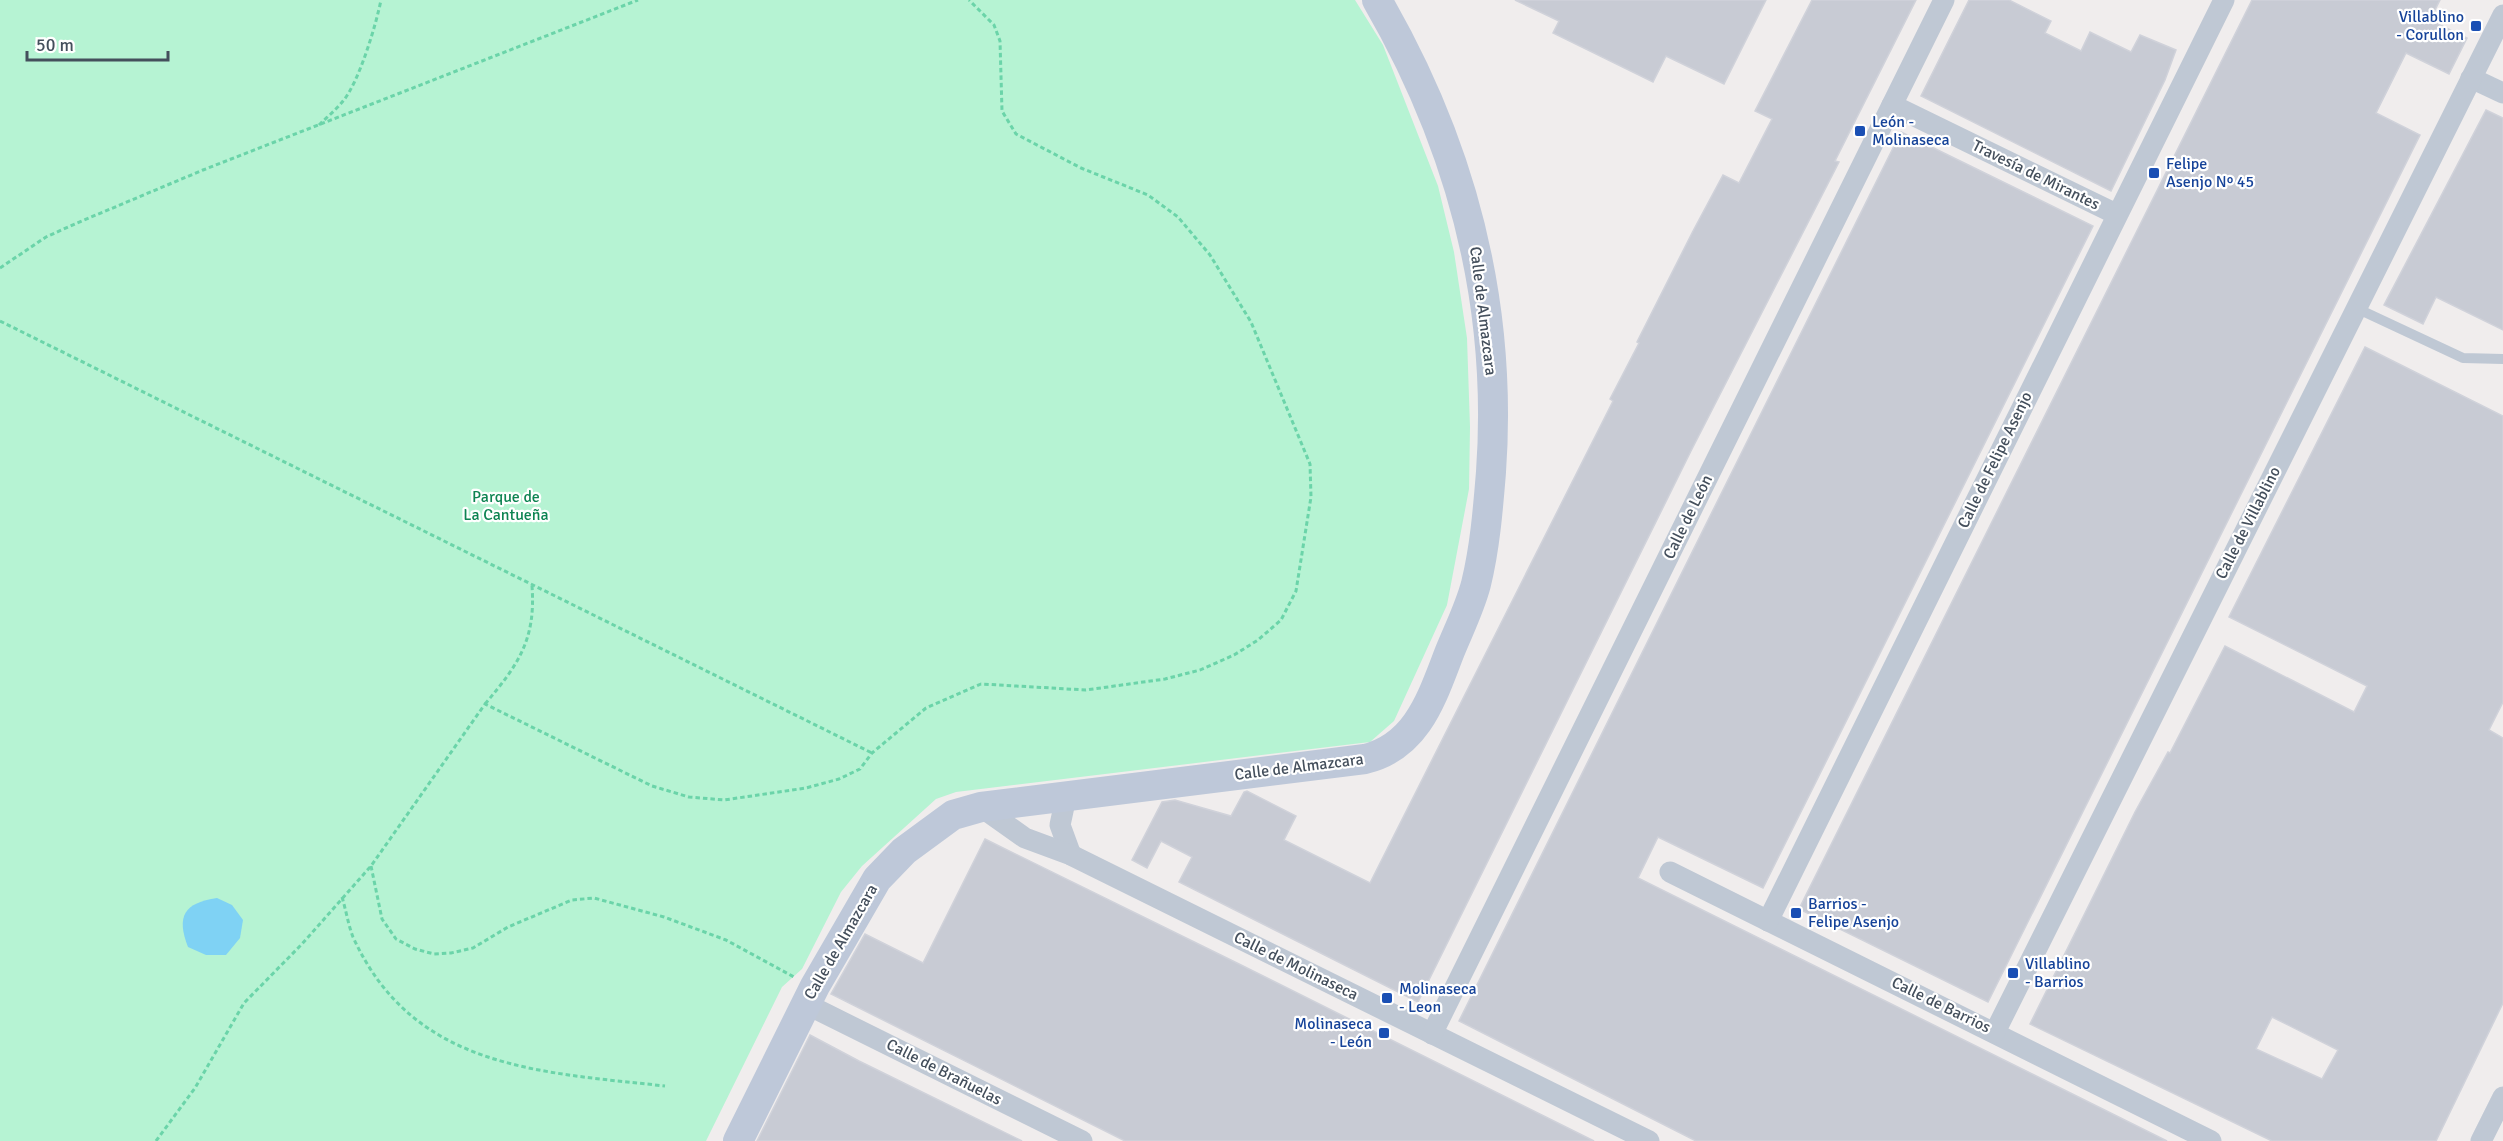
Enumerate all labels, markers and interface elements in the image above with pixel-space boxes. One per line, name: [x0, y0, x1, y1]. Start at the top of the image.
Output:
place label: Villablino - Corullon: [2396, 7, 2464, 45]
marker: Villablino - Corullon: [2469, 19, 2483, 33]
scale bar: [27, 24, 168, 62]
text: 50 m: [36, 34, 74, 56]
place label: León - Molinaseca: [1872, 112, 1950, 150]
marker: León - Molinaseca: [1853, 124, 1867, 138]
street label: Travesía de Mirantes: [1969, 136, 2103, 214]
place label: Felipe Asenjo Nº 45: [2166, 154, 2254, 192]
marker: Felipe Asenjo Nº 45: [2147, 166, 2161, 180]
street label: Calle de Almazcara: [1465, 245, 1501, 377]
street label: Calle de Felipe Asenjo: [1953, 388, 2037, 532]
street label: Calle de Villablino: [2211, 463, 2285, 583]
street label: Calle de León: [1659, 472, 1717, 562]
park label: Parque de La Cantueña: [463, 487, 549, 525]
street label: Calle de Almazcara: [1233, 749, 1365, 785]
street label: Calle de Almazcara: [800, 881, 882, 1003]
place label: Barrios - Felipe Asenjo: [1808, 894, 1899, 932]
marker: Barrios - Felipe Asenjo: [1789, 906, 1803, 920]
street label: Calle de Molinaseca: [1231, 927, 1361, 1005]
place label: Villablino - Barrios: [2025, 954, 2090, 992]
marker: Villablino - Barrios: [2006, 966, 2020, 980]
street label: Calle de Barrios: [1888, 972, 1994, 1038]
place label: Molinaseca - Leon: [1399, 979, 1477, 1017]
marker: Molinaseca - Leon: [1380, 991, 1394, 1005]
place label: Molinaseca - León: [1294, 1014, 1372, 1052]
marker: Molinaseca - León: [1377, 1026, 1391, 1040]
street label: Calle de Brañuelas: [883, 1034, 1005, 1110]

